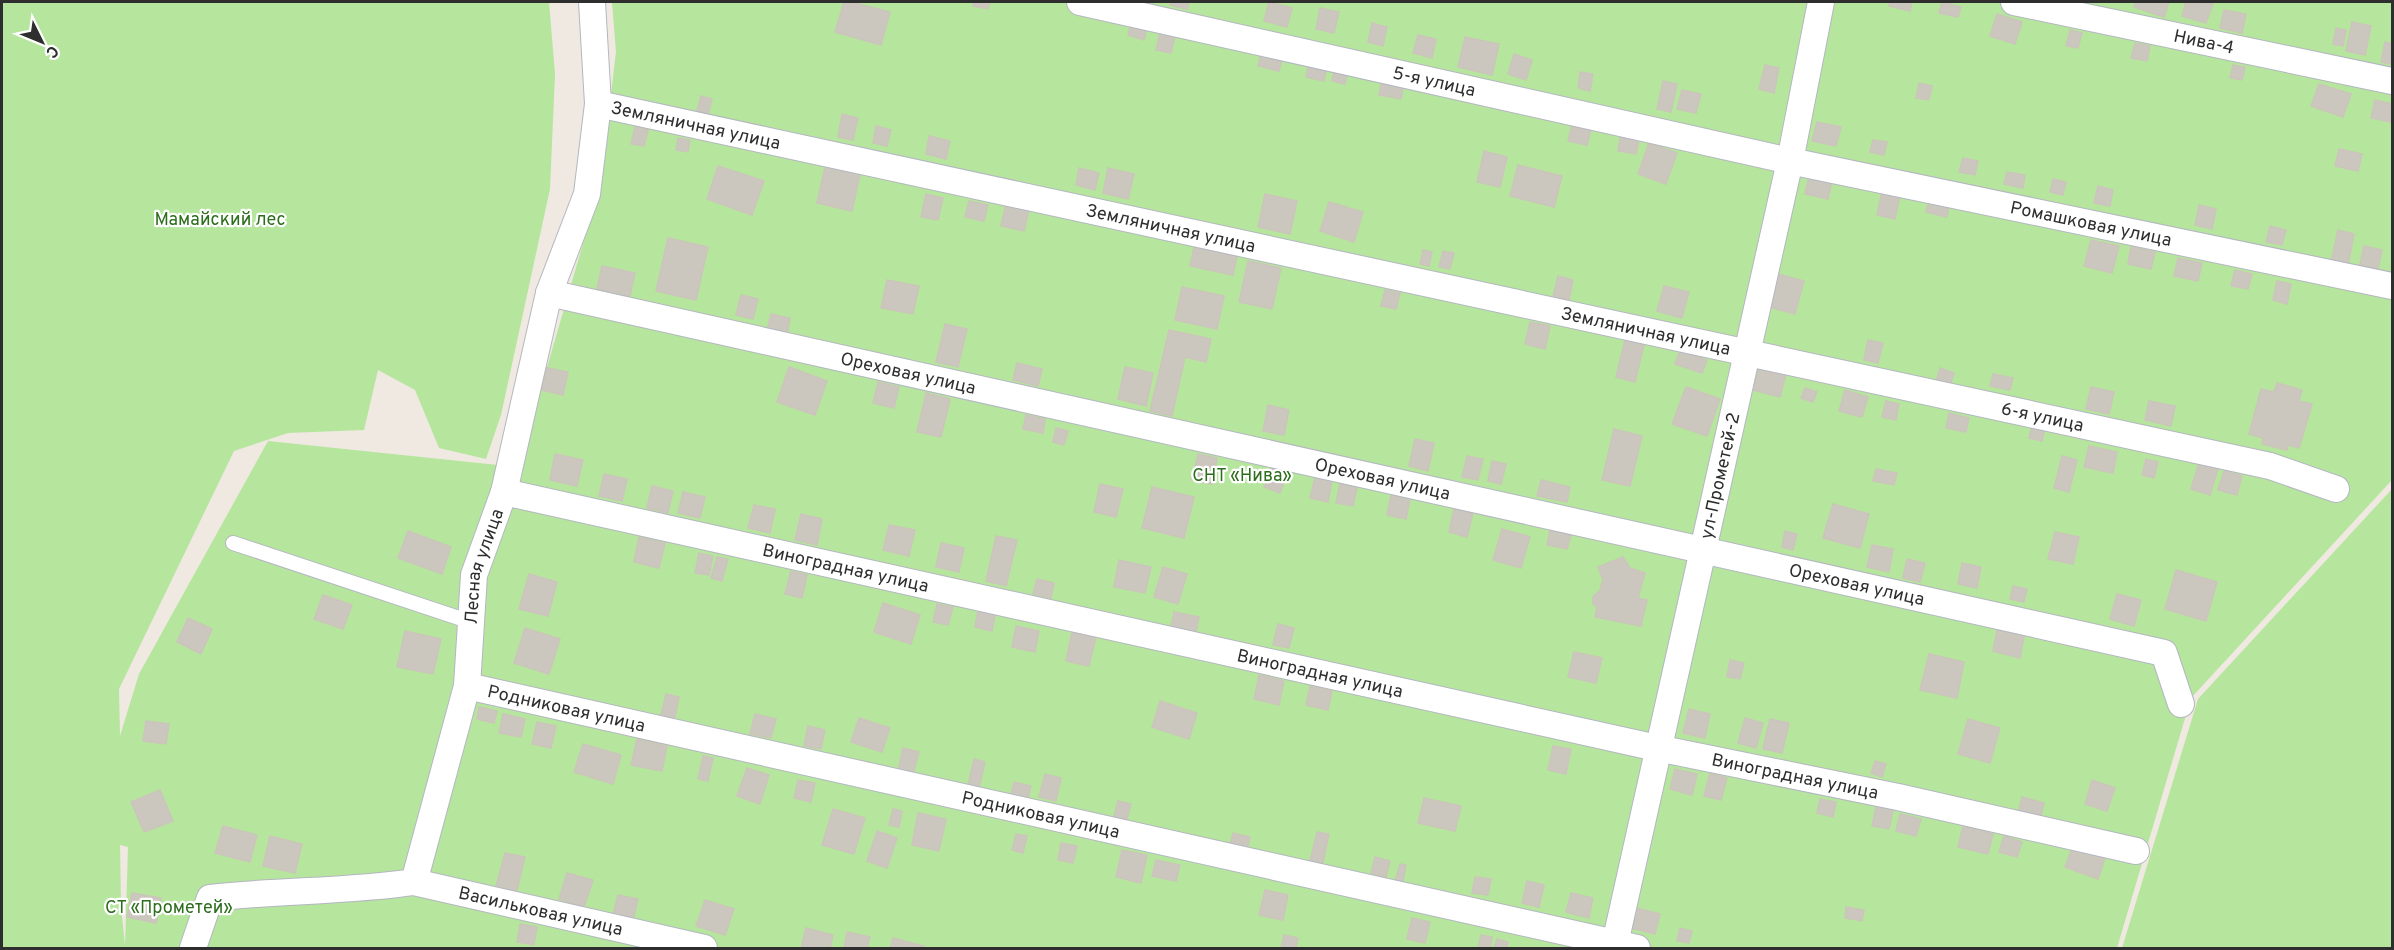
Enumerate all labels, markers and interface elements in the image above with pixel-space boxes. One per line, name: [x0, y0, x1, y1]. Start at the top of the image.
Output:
north arrow: [12, 12, 72, 72]
street label: Нива-4: [2171, 26, 2236, 61]
text: С: [41, 40, 62, 61]
street label: 5-я улица: [1390, 62, 1478, 103]
street label: Земляничная улица: [608, 97, 782, 156]
street label: Ромашковая улица: [2008, 197, 2173, 253]
street label: Земляничная улица: [1083, 200, 1257, 259]
park label: Мамайский лес: [155, 209, 285, 232]
street label: Земляничная улица: [1558, 303, 1732, 362]
street label: Ореховая улица: [838, 348, 978, 401]
street label: 6-я улица: [1999, 398, 2086, 438]
street label: ул-Прометей-2: [1696, 411, 1746, 541]
street label: Ореховая улица: [1312, 454, 1452, 507]
park label: СНТ «Нива»: [1192, 465, 1292, 488]
street label: Лесная улица: [461, 506, 510, 625]
street label: Виноградная улица: [760, 540, 931, 599]
street label: Ореховая улица: [1787, 560, 1927, 612]
street label: Виноградная улица: [1235, 645, 1405, 704]
street label: Родниковая улица: [485, 681, 647, 739]
street label: Виноградная улица: [1709, 749, 1880, 806]
street label: Родниковая улица: [959, 787, 1122, 845]
street label: Васильковая улица: [456, 882, 625, 942]
park label: СТ «Прометей»: [105, 897, 233, 920]

